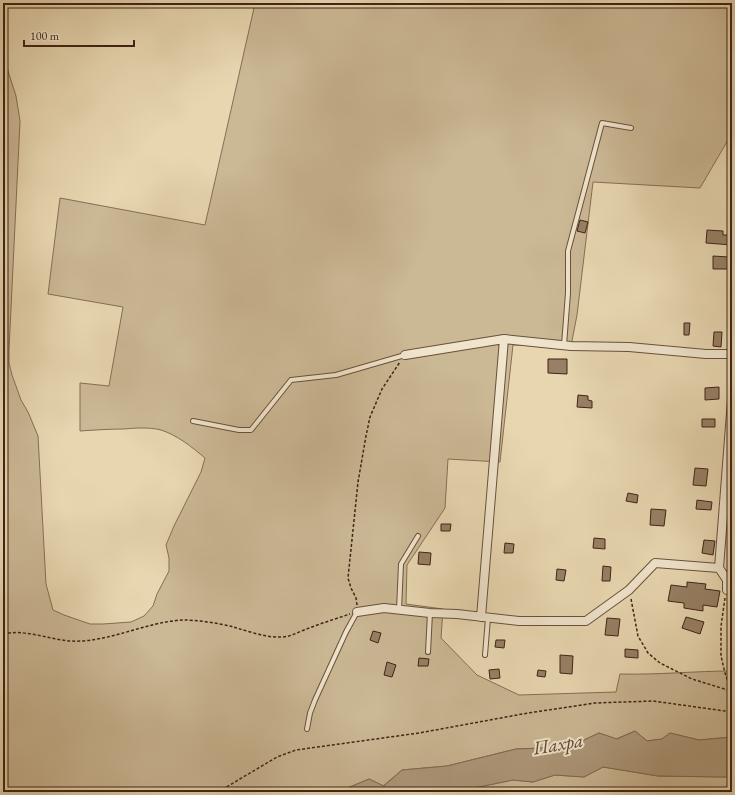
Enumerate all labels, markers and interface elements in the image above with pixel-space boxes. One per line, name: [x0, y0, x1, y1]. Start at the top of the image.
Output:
scale bar: [24, 22, 134, 48]
text: 100 m: [30, 28, 60, 44]
water label: Пахра: [530, 727, 585, 761]

